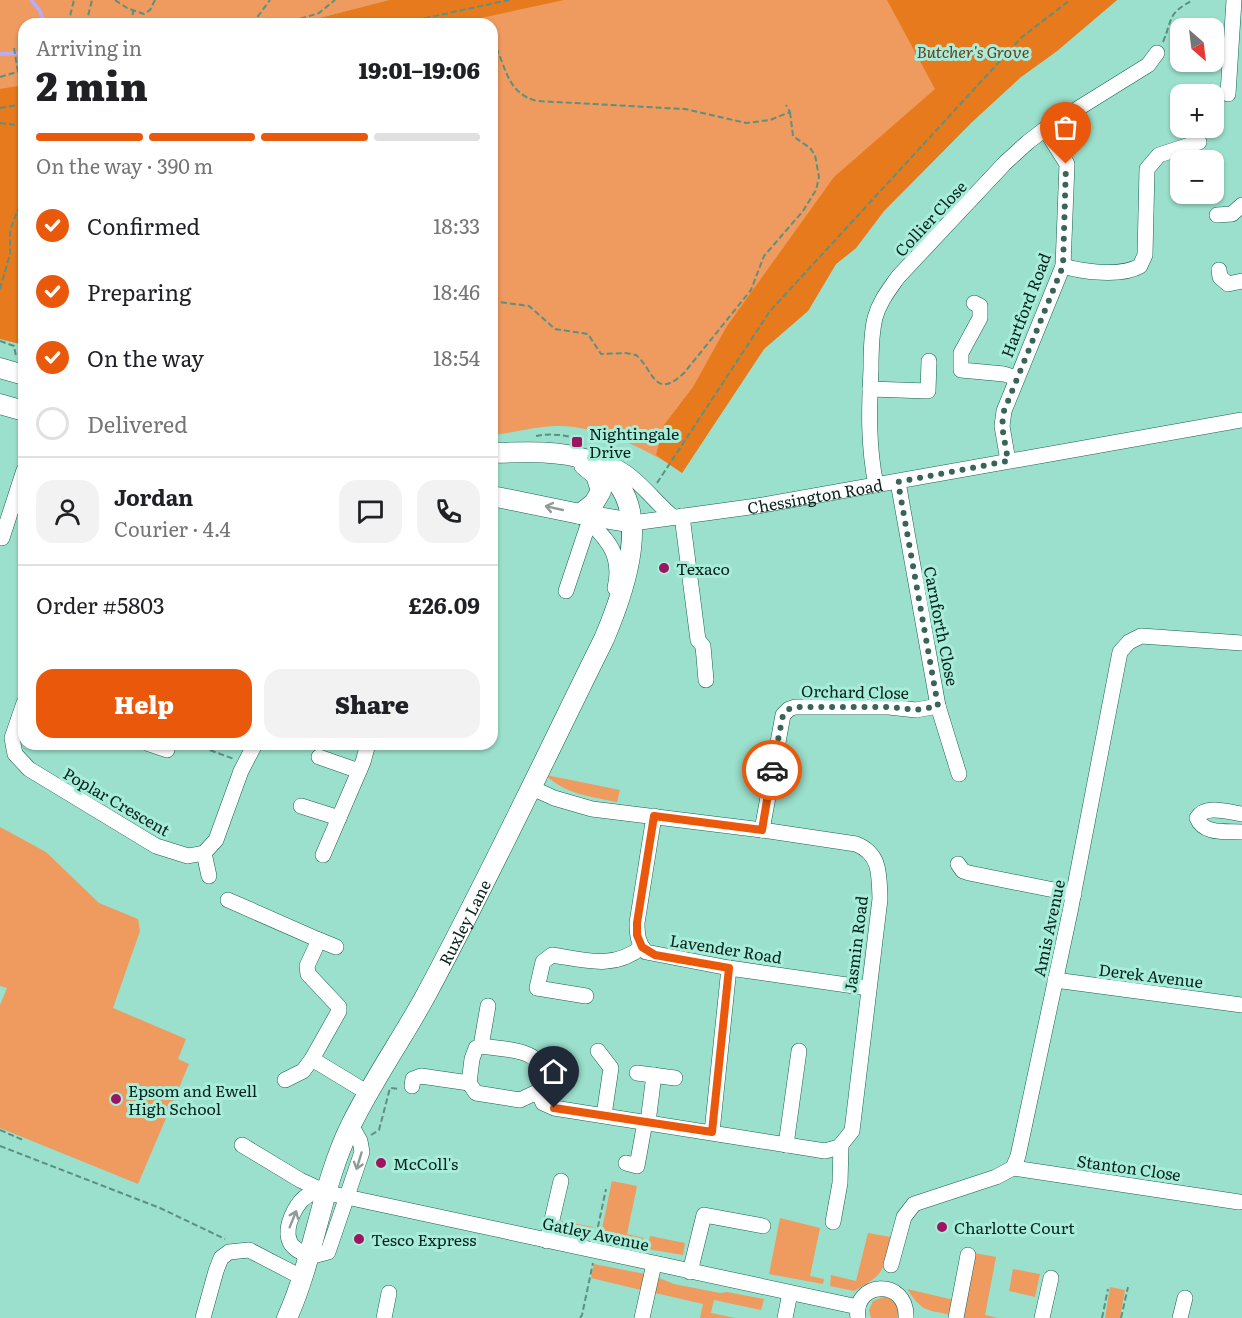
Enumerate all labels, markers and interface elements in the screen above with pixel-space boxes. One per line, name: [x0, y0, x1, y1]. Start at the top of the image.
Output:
north arrow: [1170, 18, 1224, 72]
map controls: [1170, 18, 1224, 204]
text: Arriving in: [36, 32, 142, 62]
park label: Butcher's Grove: [917, 39, 1029, 63]
text: 19:01–19:06: [359, 53, 480, 86]
text: 2 min: [36, 55, 148, 113]
button: +: [1170, 84, 1224, 138]
pin: [1040, 102, 1091, 164]
icon: bag: [1049, 111, 1082, 144]
text: On the way · 390 m: [36, 150, 213, 180]
button: −: [1170, 150, 1224, 204]
street label: Collier Close: [888, 175, 972, 261]
icon: check: [36, 209, 69, 242]
text: Confirmed: [87, 209, 200, 242]
text: 18:33: [433, 210, 480, 240]
street label: Hartford Road: [994, 249, 1056, 361]
icon: check: [36, 275, 69, 308]
text: Preparing: [87, 275, 191, 308]
text: 18:46: [433, 276, 480, 306]
icon: check: [36, 341, 69, 374]
text: On the way: [87, 341, 204, 374]
text: 18:54: [433, 342, 480, 372]
text: Delivered: [87, 407, 188, 440]
place label: Nightingale Drive: [589, 421, 679, 463]
marker: Nightingale Drive: [570, 435, 584, 449]
street label: Chessington Road: [746, 472, 885, 519]
button: person: [36, 480, 99, 543]
text: Jordan: [114, 480, 193, 513]
button: chat: [339, 480, 402, 543]
button: phone: [417, 480, 480, 543]
one-way arrow: [545, 502, 564, 514]
text: Courier · 4.4: [114, 513, 231, 543]
place label: Texaco: [676, 556, 730, 580]
marker: Texaco: [657, 561, 671, 575]
street label: Carnforth Close: [919, 564, 965, 688]
text: Order #5803: [36, 588, 165, 621]
text: £26.09: [409, 588, 480, 621]
button: Help: [36, 669, 252, 738]
button: Share: [264, 669, 480, 738]
street label: Orchard Close: [801, 678, 909, 704]
courier: [742, 740, 802, 800]
icon: car: [756, 754, 789, 787]
street label: Poplar Crescent: [59, 761, 175, 842]
street label: Ruxley Lane: [432, 875, 496, 969]
street label: Amis Avenue: [1026, 877, 1070, 979]
street label: Jasmin Road: [837, 894, 873, 994]
street label: Lavender Road: [668, 927, 784, 969]
street label: Derek Avenue: [1097, 957, 1205, 993]
pin: [528, 1046, 579, 1108]
icon: home: [537, 1055, 570, 1088]
place label: Epsom and Ewell High School: [128, 1078, 257, 1120]
marker: Epsom and Ewell High School: [109, 1092, 123, 1106]
street label: Stanton Close: [1076, 1148, 1182, 1186]
one-way arrow: [353, 1151, 364, 1170]
place label: McColl's: [393, 1151, 458, 1175]
marker: McColl's: [374, 1156, 388, 1170]
one-way arrow: [288, 1210, 299, 1229]
street label: Gatley Avenue: [540, 1210, 652, 1256]
place label: Charlotte Court: [954, 1215, 1075, 1239]
marker: Charlotte Court: [935, 1220, 949, 1234]
place label: Tesco Express: [371, 1227, 476, 1251]
marker: Tesco Express: [352, 1232, 366, 1246]

